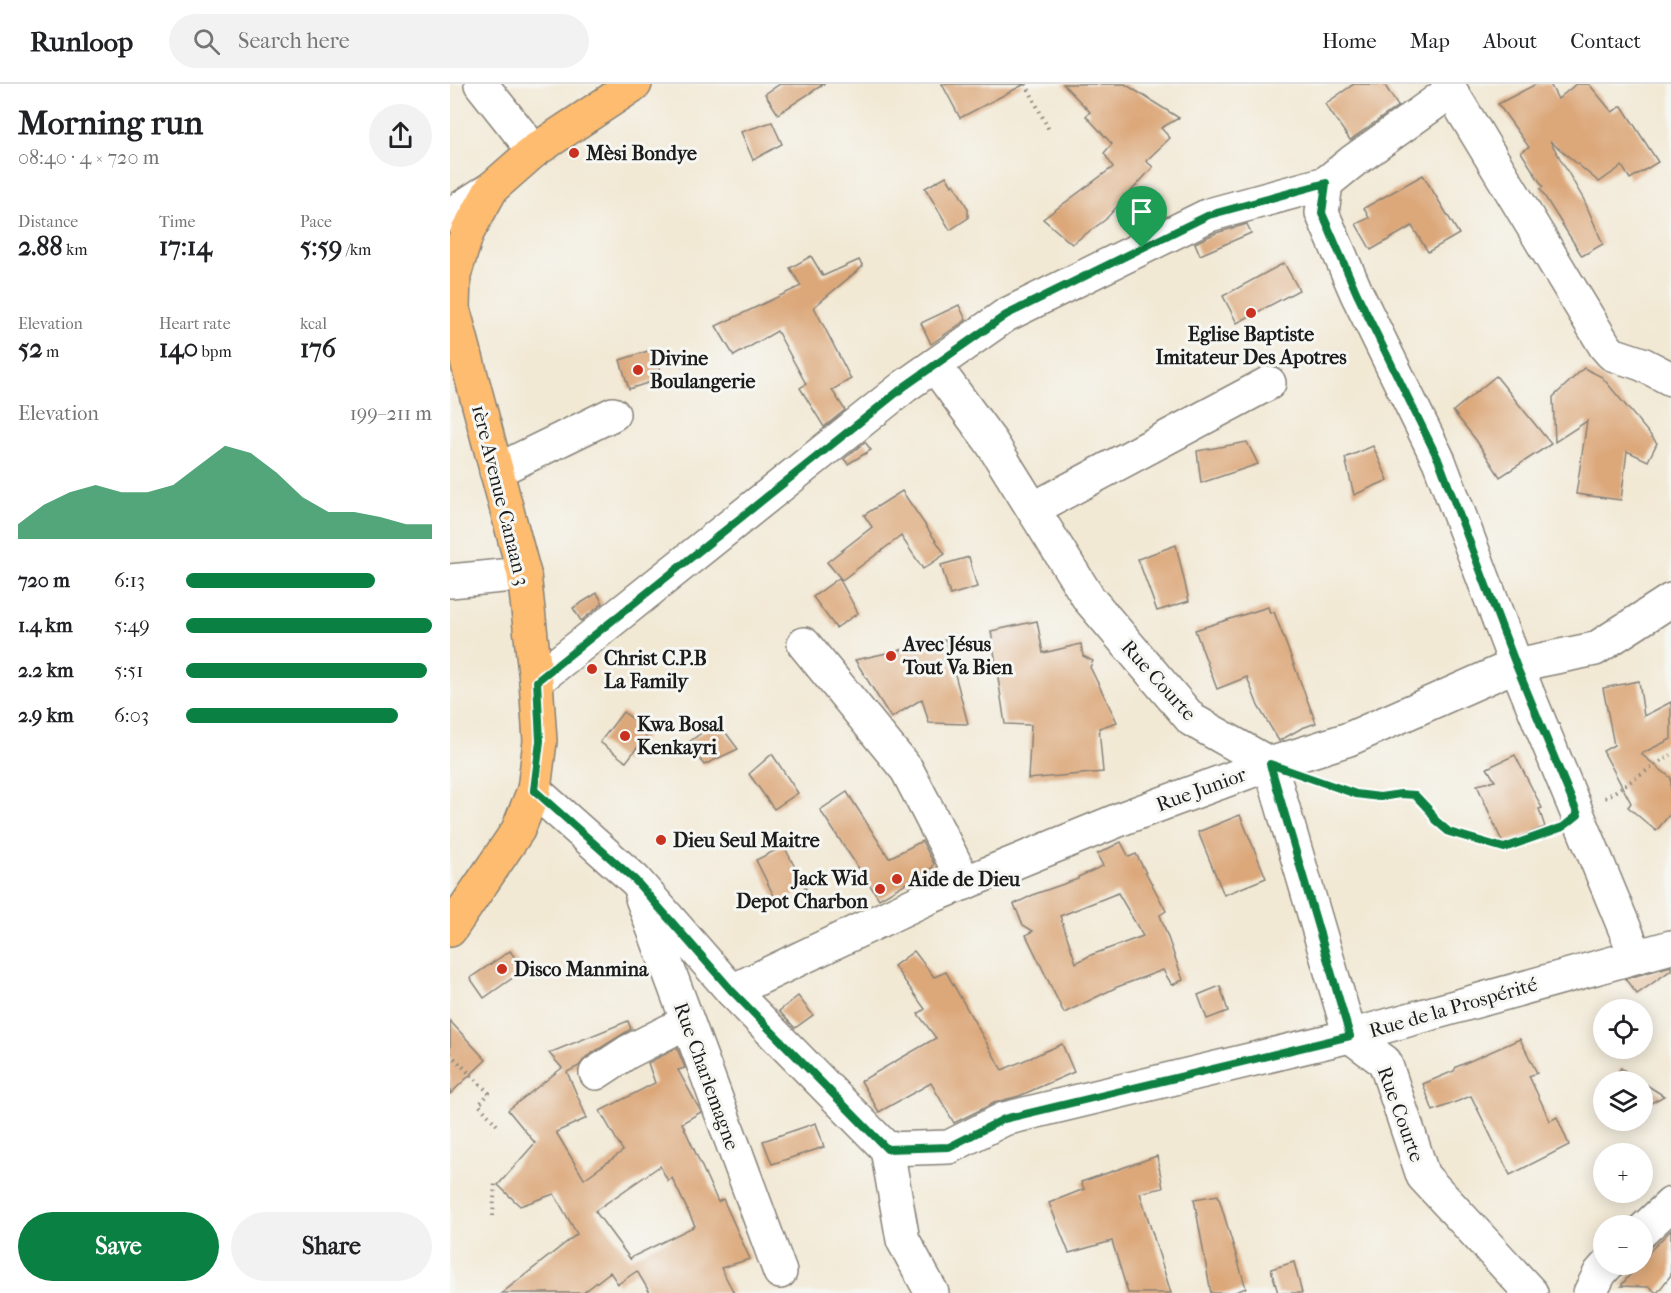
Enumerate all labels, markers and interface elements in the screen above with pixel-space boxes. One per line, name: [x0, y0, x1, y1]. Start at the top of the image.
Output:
search box: [169, 14, 589, 68]
text: Runloop: [30, 25, 133, 58]
icon: search: [190, 25, 223, 58]
text: Search here: [238, 28, 350, 54]
text: Home: [1322, 29, 1377, 53]
text: Map: [1410, 29, 1450, 53]
text: About: [1483, 29, 1537, 53]
text: Contact: [1570, 29, 1641, 53]
text: Morning run: [18, 104, 203, 143]
button: share: [369, 104, 432, 167]
place label: Mèsi Bondye: [585, 142, 697, 165]
text: 08:40 · 4 × 720 m: [18, 146, 159, 169]
marker: Mèsi Bondye: [567, 146, 581, 160]
pin: [1116, 186, 1167, 248]
icon: arrive: [1125, 195, 1158, 228]
text: Distance: [18, 212, 78, 231]
text: Time: [159, 212, 195, 231]
text: Pace: [300, 212, 332, 231]
text: 2.88: [18, 231, 63, 262]
text: 17:14: [159, 231, 212, 262]
text: 5:59: [300, 231, 342, 262]
text: km: [63, 240, 87, 259]
text: /km: [342, 240, 371, 259]
marker: Eglise Baptiste Imitateur Des Apotres: [1244, 306, 1258, 320]
text: Elevation: [18, 314, 83, 333]
text: Heart rate: [159, 314, 231, 333]
text: kcal: [300, 314, 327, 333]
place label: Eglise Baptiste Imitateur Des Apotres: [1155, 323, 1347, 369]
text: 52: [18, 333, 43, 364]
text: 140: [159, 333, 198, 364]
text: 176: [300, 333, 336, 364]
text: m: [43, 342, 59, 361]
text: bpm: [198, 342, 232, 361]
place label: Divine Boulangerie: [650, 347, 756, 393]
marker: Divine Boulangerie: [631, 363, 645, 377]
text: Elevation: [18, 402, 99, 425]
text: 199–211 m: [350, 402, 432, 425]
street label: 1ère Avenue Canaan 3: [467, 402, 534, 588]
text: 720 m: [18, 569, 70, 592]
text: 6:13: [114, 569, 145, 592]
text: 1.4 km: [18, 614, 73, 637]
text: 5:49: [114, 614, 150, 637]
place label: Avec Jésus Tout Va Bien: [901, 633, 1013, 679]
street label: Rue Courte: [1117, 635, 1201, 725]
place label: Christ C.P.B La Family: [604, 647, 707, 693]
marker: Avec Jésus Tout Va Bien: [884, 649, 898, 663]
text: 2.2 km: [18, 659, 74, 682]
text: 5:51: [114, 659, 143, 682]
marker: Christ C.P.B La Family: [585, 662, 599, 676]
text: 2.9 km: [18, 704, 74, 727]
text: 6:03: [114, 704, 149, 727]
place label: Kwa Bosal Kenkayri: [637, 713, 724, 759]
marker: Kwa Bosal Kenkayri: [618, 729, 632, 743]
street label: Rue Junior: [1153, 762, 1250, 816]
place label: Dieu Seul Maitre: [673, 829, 820, 852]
marker: Dieu Seul Maitre: [654, 833, 668, 847]
place label: Jack Wid Depot Charbon: [736, 867, 869, 913]
place label: Aide de Dieu: [907, 868, 1021, 891]
marker: Aide de Dieu: [890, 872, 904, 886]
marker: Jack Wid Depot Charbon: [873, 882, 887, 896]
place label: Disco Manmina: [514, 958, 649, 981]
marker: Disco Manmina: [495, 962, 509, 976]
street label: Rue de la Prospérité: [1366, 972, 1540, 1042]
street label: Rue Charlemagne: [669, 999, 744, 1153]
map controls: [1593, 999, 1653, 1275]
button: locate: [1593, 999, 1653, 1059]
street label: Rue Courte: [1373, 1063, 1428, 1165]
button: layers: [1593, 1071, 1653, 1131]
button: +: [1593, 1143, 1653, 1203]
button: Save: [18, 1212, 219, 1281]
button: Share: [231, 1212, 432, 1281]
button: −: [1593, 1215, 1653, 1275]

